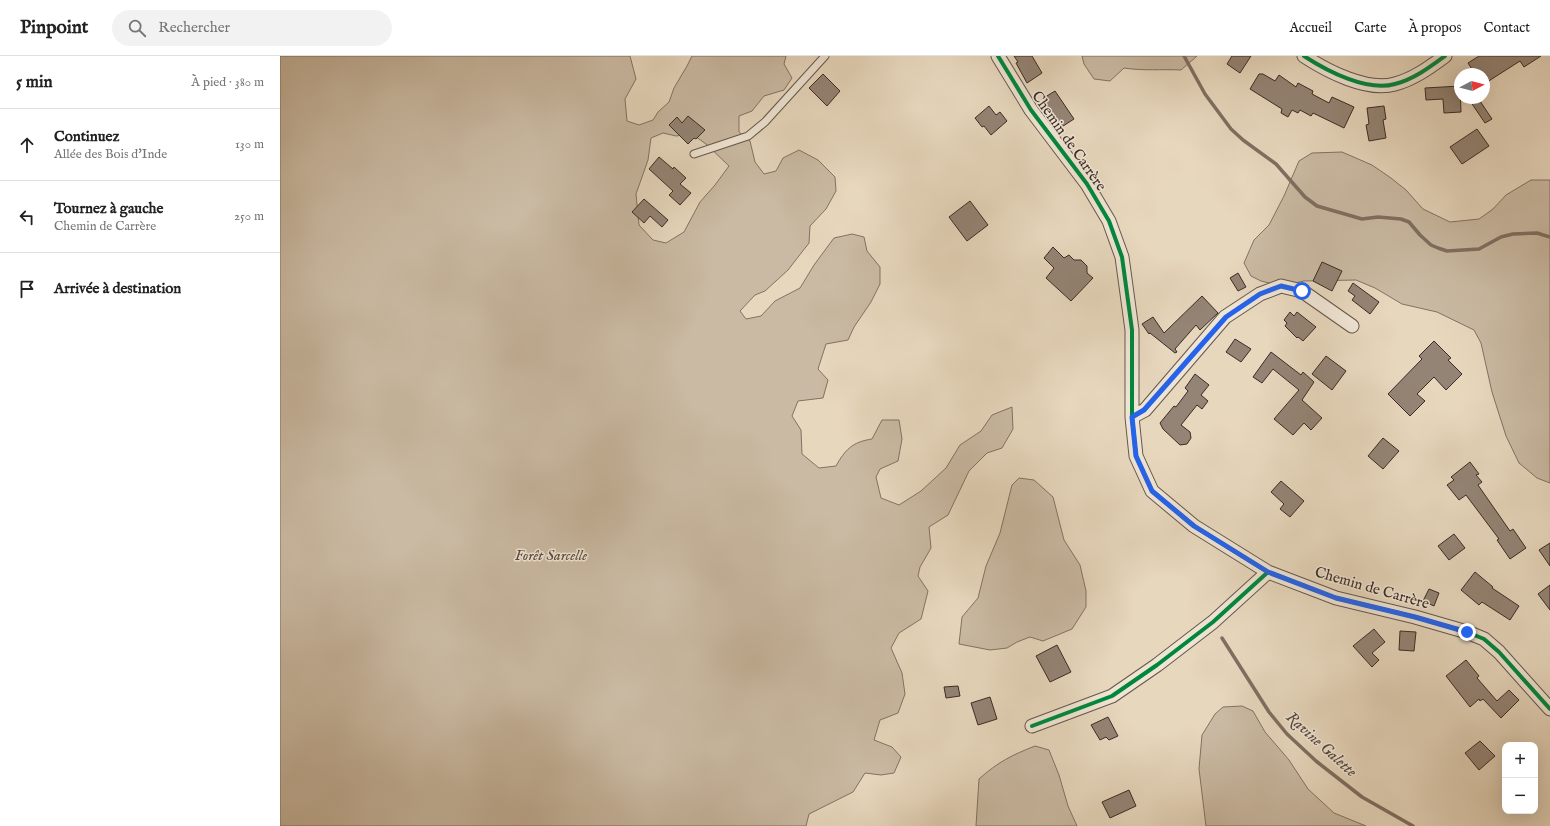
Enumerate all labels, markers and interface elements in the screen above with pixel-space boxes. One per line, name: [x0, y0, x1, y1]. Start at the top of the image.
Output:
search box: [112, 10, 392, 46]
text: Pinpoint: [20, 16, 88, 40]
icon: search: [126, 17, 148, 39]
text: Rechercher: [158, 18, 230, 37]
text: Accueil: [1289, 19, 1332, 37]
text: Carte: [1354, 19, 1387, 37]
text: À propos: [1409, 19, 1461, 37]
text: Contact: [1483, 19, 1530, 37]
north arrow: [1454, 68, 1490, 104]
text: 5 min: [16, 72, 53, 93]
text: À pied · 380 m: [191, 74, 264, 91]
street label: Chemin de Carrère: [1027, 87, 1111, 195]
text: Continuez: [54, 127, 119, 146]
icon: ahead: [16, 134, 38, 156]
text: 130 m: [235, 136, 264, 153]
text: Allée des Bois d'Inde: [54, 146, 167, 163]
text: Tournez à gauche: [54, 199, 163, 218]
icon: left: [16, 206, 38, 228]
text: 250 m: [234, 208, 264, 225]
text: Chemin de Carrère: [54, 218, 156, 235]
icon: arrive: [16, 278, 38, 300]
text: Arrivée à destination: [54, 279, 181, 298]
route start: [1293, 282, 1311, 300]
park label: Forêt Sarcelle: [515, 546, 587, 565]
street label: Chemin de Carrère: [1313, 563, 1431, 613]
route end: [1458, 623, 1476, 641]
water label: Ravine Galette: [1281, 708, 1361, 783]
map controls: [1502, 742, 1538, 814]
button: +: [1502, 742, 1538, 778]
button: −: [1502, 778, 1538, 814]

